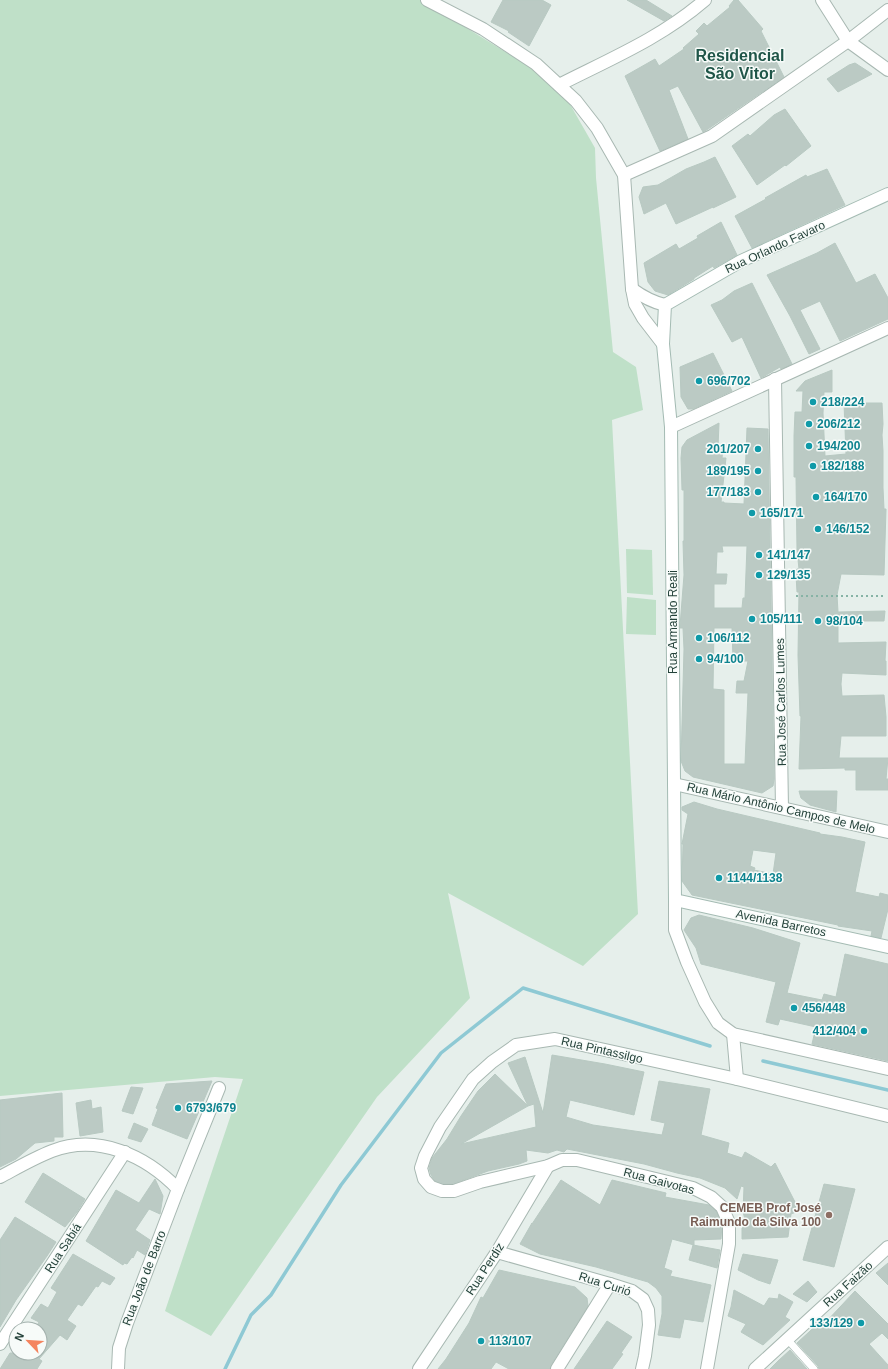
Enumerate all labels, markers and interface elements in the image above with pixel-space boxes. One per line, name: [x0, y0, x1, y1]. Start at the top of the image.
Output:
district label: Residencial São Vitor: [696, 47, 784, 82]
street label: Rua Orlando Favaro: [723, 218, 828, 276]
place label: 696/702: [707, 374, 751, 388]
marker: 696/702: [694, 376, 704, 386]
place label: 218/224: [821, 395, 865, 409]
marker: 218/224: [808, 397, 818, 407]
place label: 206/212: [817, 417, 861, 431]
marker: 206/212: [804, 419, 814, 429]
place label: 194/200: [817, 439, 861, 453]
marker: 194/200: [804, 441, 814, 451]
place label: 201/207: [707, 442, 750, 456]
marker: 201/207: [753, 444, 763, 454]
place label: 182/188: [821, 459, 865, 473]
marker: 182/188: [808, 461, 818, 471]
place label: 189/195: [707, 464, 750, 478]
marker: 189/195: [753, 466, 763, 476]
place label: 177/183: [707, 485, 750, 499]
marker: 177/183: [753, 487, 763, 497]
place label: 164/170: [824, 490, 868, 504]
marker: 164/170: [811, 492, 821, 502]
place label: 165/171: [760, 506, 804, 520]
marker: 165/171: [747, 508, 757, 518]
place label: 146/152: [826, 522, 870, 536]
marker: 146/152: [813, 524, 823, 534]
place label: 141/147: [767, 548, 811, 562]
marker: 141/147: [754, 550, 764, 560]
place label: 129/135: [767, 568, 811, 582]
street label: Rua Armando Reali: [666, 570, 680, 674]
marker: 129/135: [754, 570, 764, 580]
place label: 105/111: [760, 612, 802, 626]
marker: 105/111: [747, 614, 757, 624]
place label: 98/104: [826, 614, 863, 628]
marker: 98/104: [813, 616, 823, 626]
place label: 106/112: [707, 631, 750, 645]
marker: 106/112: [694, 633, 704, 643]
street label: Rua José Carlos Lumes: [773, 638, 789, 766]
place label: 94/100: [707, 652, 744, 666]
marker: 94/100: [694, 654, 704, 664]
street label: Rua Mário Antônio Campos de Melo: [686, 779, 877, 837]
place label: 1144/1138: [727, 871, 783, 885]
marker: 1144/1138: [714, 873, 724, 883]
street label: Avenida Barretos: [735, 907, 827, 939]
place label: 456/448: [802, 1001, 846, 1015]
marker: 456/448: [789, 1003, 799, 1013]
place label: 412/404: [813, 1024, 856, 1038]
marker: 412/404: [859, 1026, 869, 1036]
street label: Rua Pintassilgo: [560, 1034, 645, 1066]
place label: 6793/679: [186, 1101, 236, 1115]
marker: 6793/679: [173, 1103, 183, 1113]
street label: Rua Gaivotas: [622, 1165, 696, 1197]
place label: CEMEB Prof José Raimundo da Silva 100: [690, 1201, 821, 1229]
marker: CEMEB Prof José Raimundo da Silva 100: [824, 1210, 834, 1220]
street label: Rua Sabiá: [42, 1220, 84, 1275]
street label: Rua João de Barro: [119, 1228, 169, 1328]
street label: Rua Perdiz: [463, 1240, 507, 1298]
street label: Rua Faizão: [821, 1258, 876, 1310]
street label: Rua Curió: [577, 1269, 633, 1299]
place label: 133/129: [810, 1316, 853, 1330]
marker: 133/129: [856, 1318, 866, 1328]
north arrow: [8, 1321, 48, 1361]
text: N: [12, 1331, 26, 1343]
place label: 113/107: [489, 1334, 532, 1348]
marker: 113/107: [476, 1336, 486, 1346]

